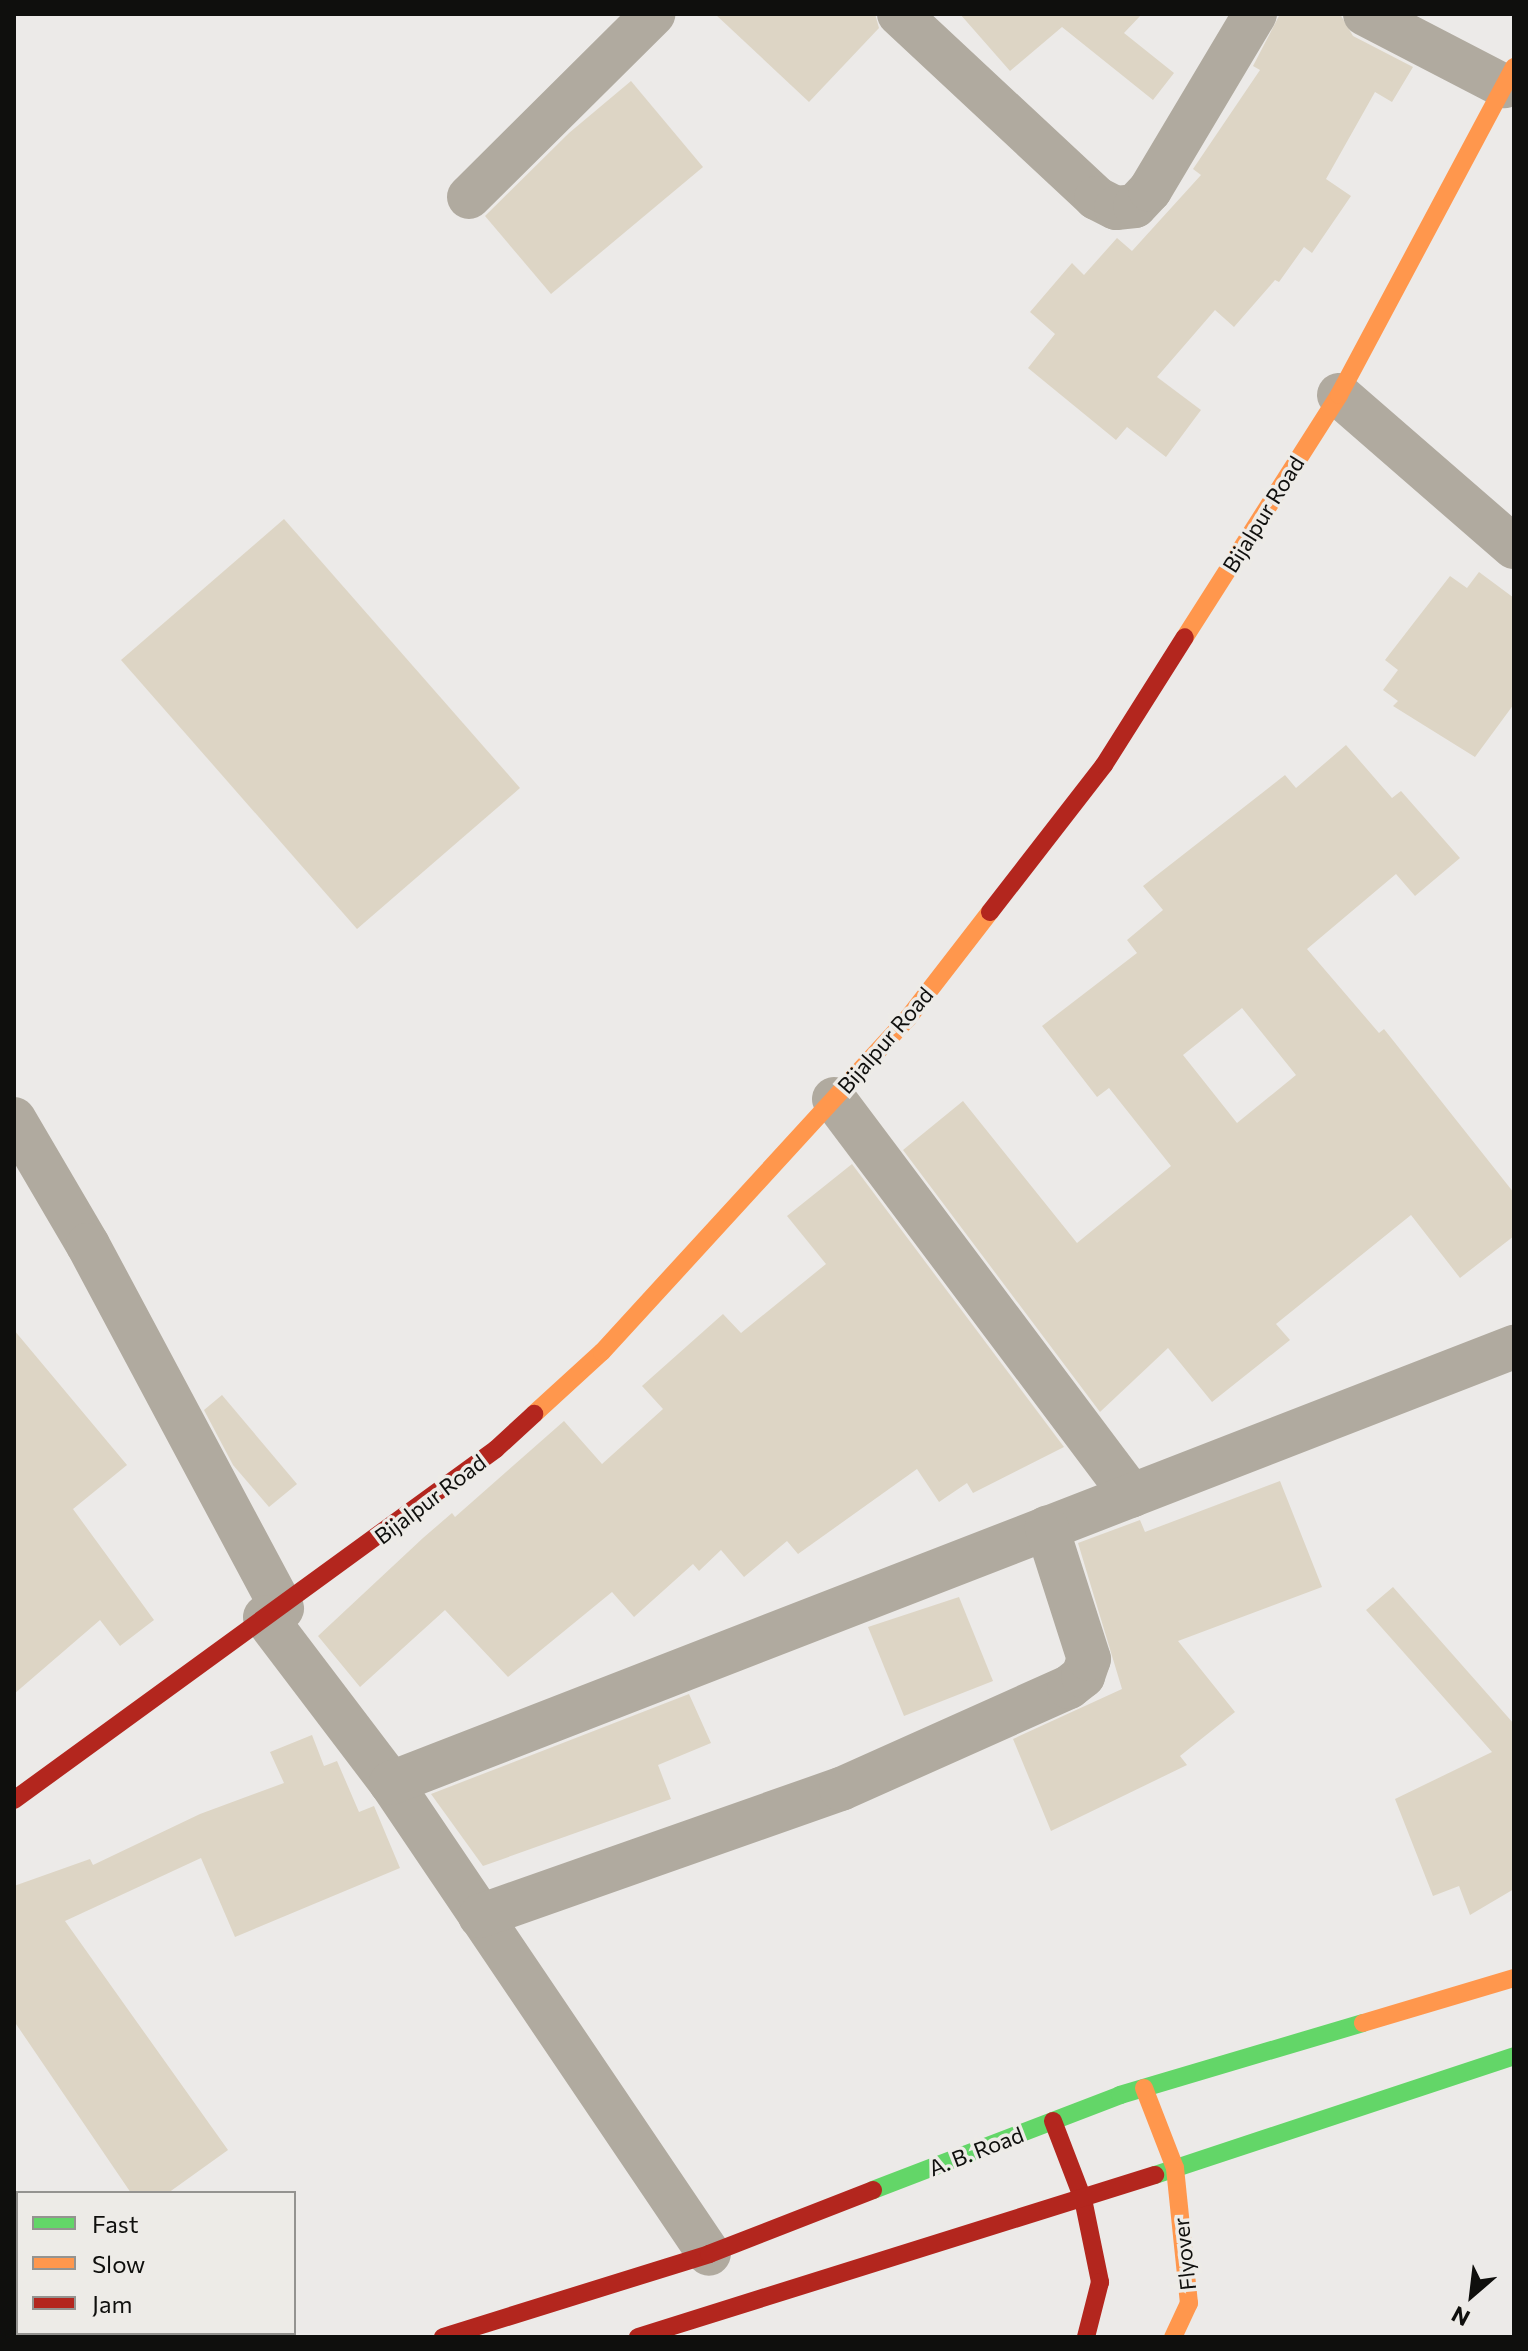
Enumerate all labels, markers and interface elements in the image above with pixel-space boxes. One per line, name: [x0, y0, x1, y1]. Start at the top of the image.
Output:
street label: Bijalpur Road: [1217, 451, 1309, 577]
street label: Bijalpur Road: [832, 981, 938, 1099]
street label: Bijalpur Road: [369, 1449, 491, 1549]
street label: A. B. Road: [925, 2121, 1027, 2181]
legend: [16, 2191, 296, 2335]
text: Fast: [92, 2209, 139, 2238]
street label: Flyover: [1167, 2216, 1201, 2292]
text: Slow: [92, 2249, 145, 2278]
north arrow: [1432, 2255, 1512, 2335]
text: Jam: [92, 2289, 132, 2318]
text: N: [1447, 2301, 1474, 2332]

